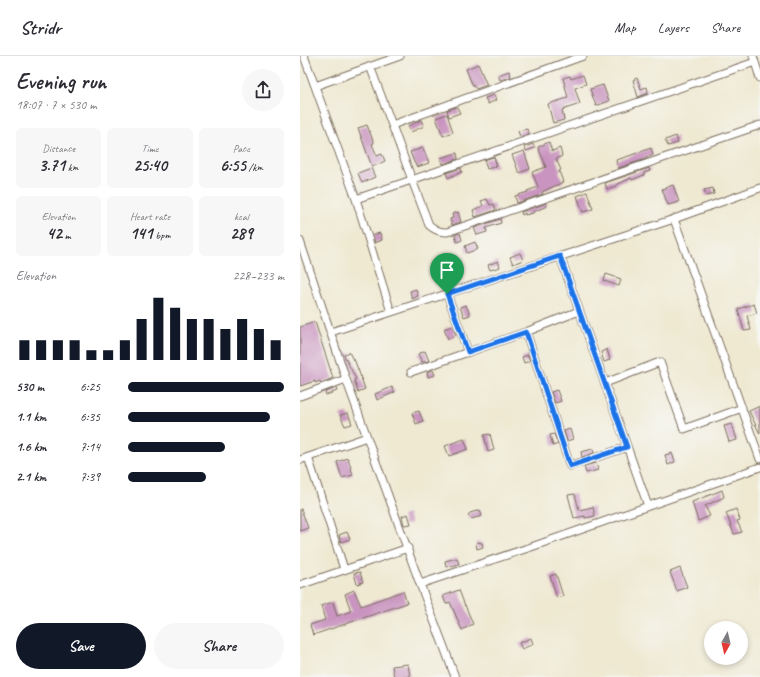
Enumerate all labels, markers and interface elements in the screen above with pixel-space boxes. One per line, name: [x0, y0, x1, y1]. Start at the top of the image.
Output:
text: Stridr: [20, 16, 61, 40]
text: Map: [614, 19, 636, 36]
text: Layers: [658, 19, 689, 36]
text: Share: [711, 19, 740, 36]
text: Evening run: [16, 68, 106, 96]
button: share: [242, 69, 284, 111]
text: 18:07 · 7 × 530 m: [16, 97, 97, 113]
text: Distance: [42, 141, 75, 155]
text: Time: [142, 141, 158, 155]
text: Pace: [233, 141, 250, 155]
text: 3.71: [39, 155, 65, 176]
text: 25:40: [133, 155, 167, 176]
text: 6:55: [220, 155, 246, 176]
text: km: [65, 160, 79, 174]
text: /km: [246, 160, 263, 174]
text: Elevation: [42, 209, 76, 223]
text: Heart rate: [130, 209, 170, 223]
text: kcal: [234, 209, 249, 223]
text: 42: [47, 223, 62, 244]
text: 141: [130, 223, 153, 244]
text: 289: [230, 223, 253, 244]
text: m: [62, 228, 71, 242]
text: bpm: [153, 228, 170, 242]
pin: [430, 253, 464, 294]
icon: arrive: [436, 259, 458, 281]
text: Elevation: [16, 268, 56, 284]
text: 228–233 m: [233, 268, 284, 284]
text: 530 m: [16, 379, 44, 395]
text: 6:25: [80, 379, 100, 395]
text: 1.1 km: [16, 409, 46, 425]
text: 6:35: [80, 409, 100, 425]
text: 1.6 km: [16, 439, 47, 455]
text: 7:14: [80, 439, 100, 455]
text: 2.1 km: [16, 469, 46, 485]
text: 7:39: [80, 469, 100, 485]
north arrow: [704, 621, 748, 665]
map controls: [704, 621, 748, 665]
button: Save: [16, 623, 146, 669]
button: Share: [154, 623, 284, 669]

